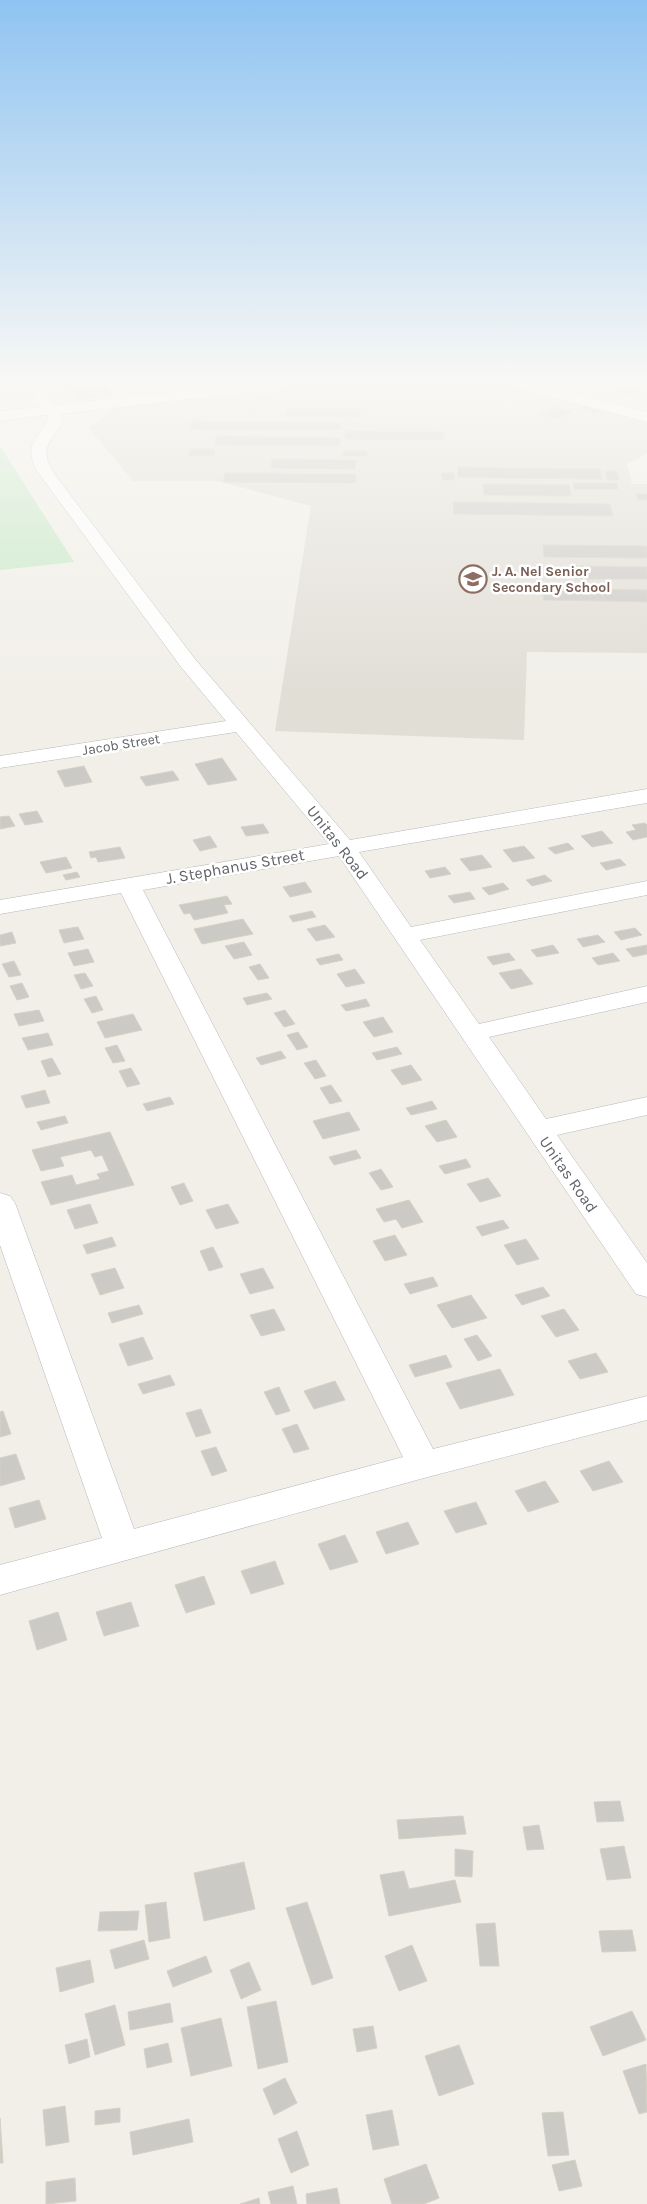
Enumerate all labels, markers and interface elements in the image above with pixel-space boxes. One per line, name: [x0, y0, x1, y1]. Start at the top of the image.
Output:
place label: J. A. Nel Senior Secondary School: [492, 563, 610, 596]
school or university icon: J. A. Nel Senior Secondary School: [458, 564, 488, 594]
street label: Jacob Street: [81, 730, 161, 759]
street label: Unitas Road: [303, 801, 372, 883]
street label: J. Stephanus Street: [164, 845, 306, 888]
street label: Unitas Road: [535, 1132, 602, 1216]

